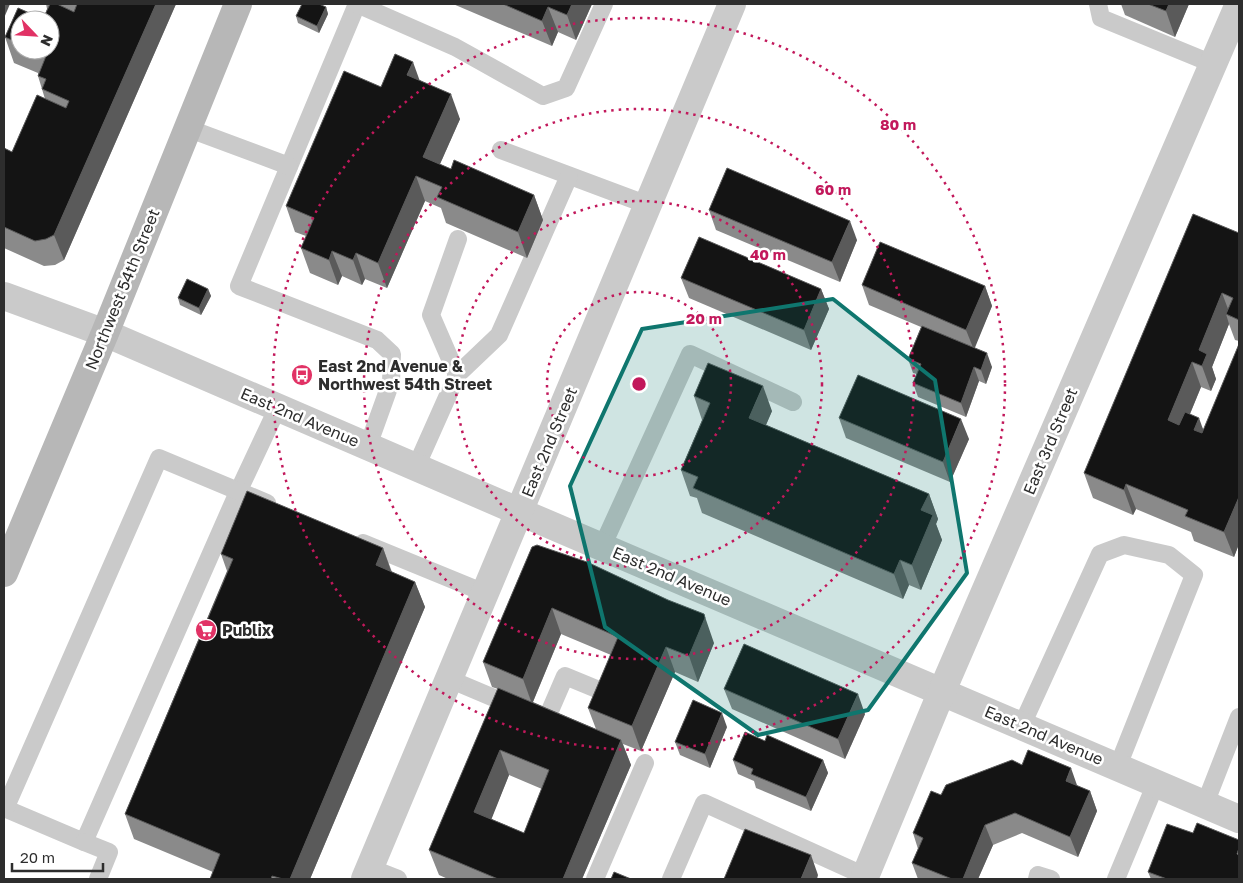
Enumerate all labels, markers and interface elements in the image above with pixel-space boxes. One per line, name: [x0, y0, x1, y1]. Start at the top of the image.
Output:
north arrow: [10, 10, 60, 60]
text: N: [37, 32, 57, 49]
text: 80 m: [880, 115, 916, 133]
text: 60 m: [815, 180, 851, 198]
street label: Northwest 54th Street: [81, 206, 163, 372]
text: 40 m: [750, 245, 786, 263]
text: 20 m: [686, 309, 722, 327]
place label: East 2nd Avenue & Northwest 54th Street: [318, 356, 492, 394]
bus stop icon: East 2nd Avenue & Northwest 54th Street: [290, 363, 314, 387]
centre of rings: [630, 375, 648, 393]
street label: East 2nd Avenue: [238, 383, 362, 451]
street label: East 2nd Street: [517, 384, 581, 500]
street label: East 3rd Street: [1018, 385, 1082, 497]
street label: East 2nd Avenue: [610, 542, 734, 610]
supermarket icon: Publix: [194, 618, 218, 642]
place label: Publix: [222, 620, 272, 640]
street label: East 2nd Avenue: [982, 701, 1106, 769]
scale bar: [12, 840, 104, 872]
text: 20 m: [20, 848, 55, 866]

